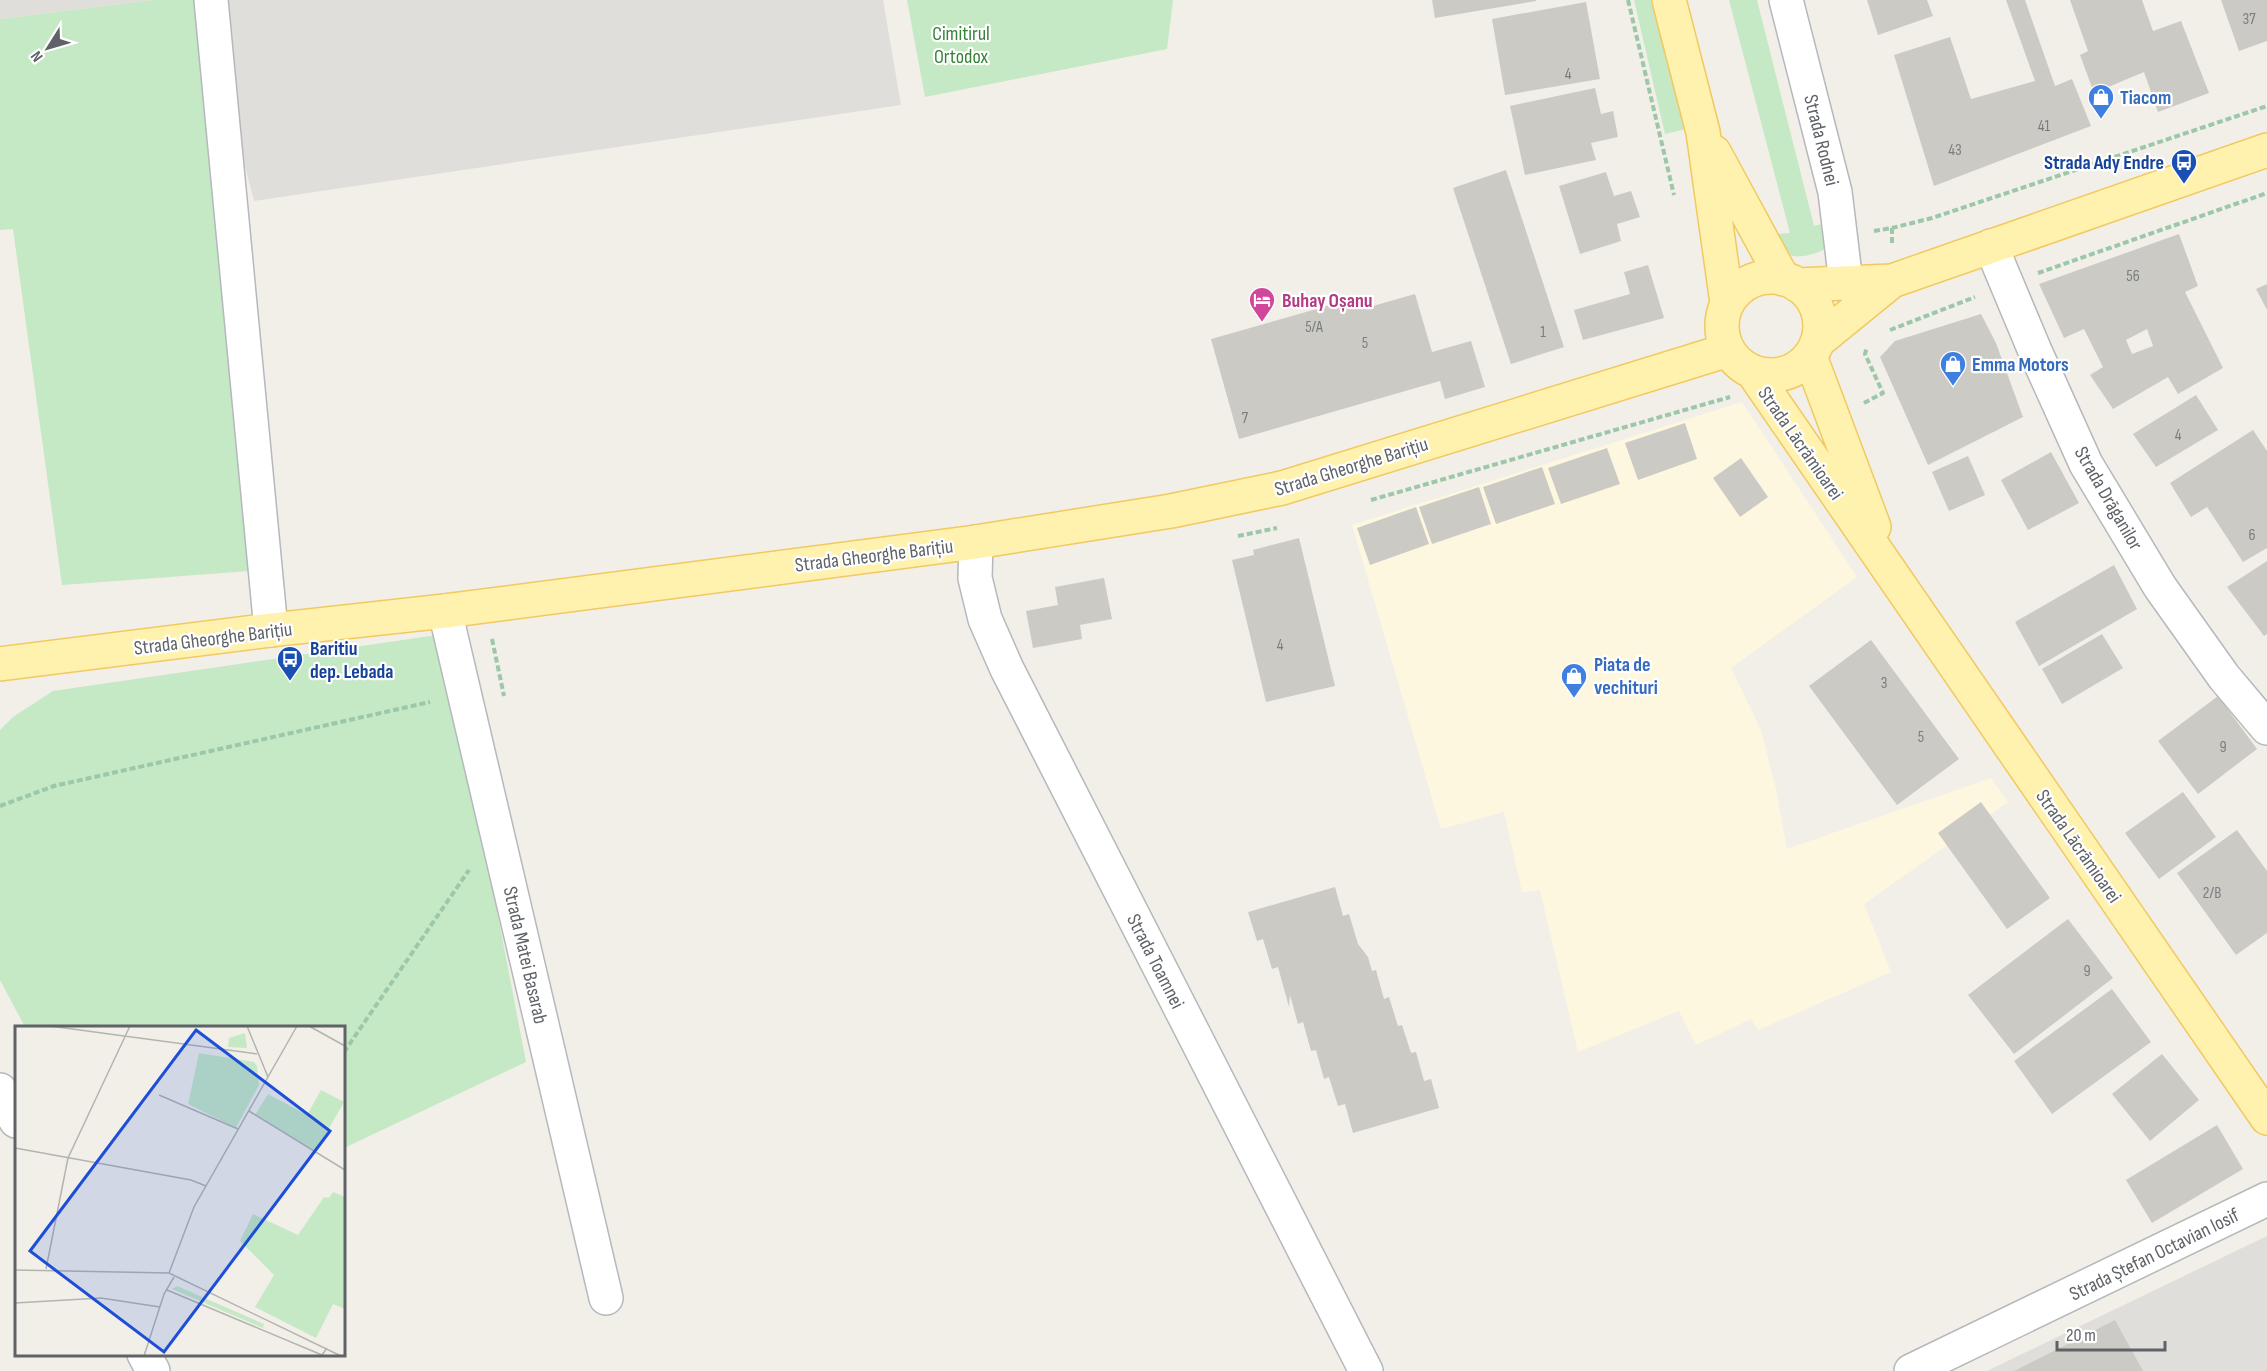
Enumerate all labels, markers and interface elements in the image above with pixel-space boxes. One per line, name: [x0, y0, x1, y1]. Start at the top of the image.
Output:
house number: 37: [2242, 10, 2256, 29]
north arrow: [18, 18, 78, 78]
park label: Cimitirul Ortodox: [932, 22, 990, 69]
text: N: [27, 47, 47, 65]
house number: 4: [1565, 65, 1572, 84]
shop icon: Tiacom: [2086, 82, 2116, 120]
place label: Tiacom: [2120, 86, 2171, 110]
street label: Strada Rodnei: [1798, 92, 1844, 188]
house number: 41: [2038, 117, 2051, 136]
house number: 43: [1948, 141, 1962, 160]
bus stop icon: Strada Ady Endre: [2169, 147, 2199, 185]
place label: Strada Ady Endre: [2044, 151, 2164, 175]
house number: 56: [2126, 267, 2140, 286]
hotel icon: Buhay Oșanu: [1247, 285, 1277, 323]
place label: Buhay Oșanu: [1282, 289, 1373, 313]
house number: 5/A: [1305, 318, 1323, 337]
house number: 1: [1540, 323, 1546, 342]
house number: 5: [1362, 334, 1368, 353]
shop icon: Emma Motors: [1938, 349, 1968, 387]
place label: Emma Motors: [1972, 353, 2069, 377]
street label: Strada Lăcrămioarei: [1752, 382, 1848, 505]
house number: 7: [1242, 409, 1249, 428]
house number: 4: [2175, 426, 2182, 445]
street label: Strada Gheorghe Barițiu: [1272, 432, 1431, 502]
street label: Strada Drăganilor: [2069, 443, 2148, 555]
house number: 6: [2248, 526, 2256, 545]
street label: Strada Gheorghe Barițiu: [794, 534, 955, 578]
street label: Strada Gheorghe Barițiu: [133, 617, 294, 661]
house number: 4: [1277, 636, 1284, 655]
place label: Baritiu dep. Lebada: [310, 637, 394, 684]
bus stop icon: Baritiu dep. Lebada: [275, 644, 305, 682]
place label: Piata de vechituri: [1594, 653, 1658, 700]
shop icon: Piata de vechituri: [1559, 661, 1589, 699]
house number: 3: [1881, 674, 1887, 693]
house number: 5: [1918, 728, 1924, 747]
house number: 9: [2219, 738, 2227, 757]
street label: Strada Lăcrămioarei: [2030, 785, 2126, 908]
street label: Strada Matei Basarab: [498, 884, 553, 1026]
house number: 2/B: [2203, 884, 2221, 903]
street label: Strada Toamnei: [1121, 910, 1189, 1013]
house number: 9: [2083, 962, 2091, 981]
inset map: [15, 1026, 345, 1356]
street label: Strada Ștefan Octavian Iosif: [2066, 1203, 2243, 1306]
scale bar: [2057, 1314, 2165, 1352]
text: 20 m: [2066, 1325, 2096, 1346]

